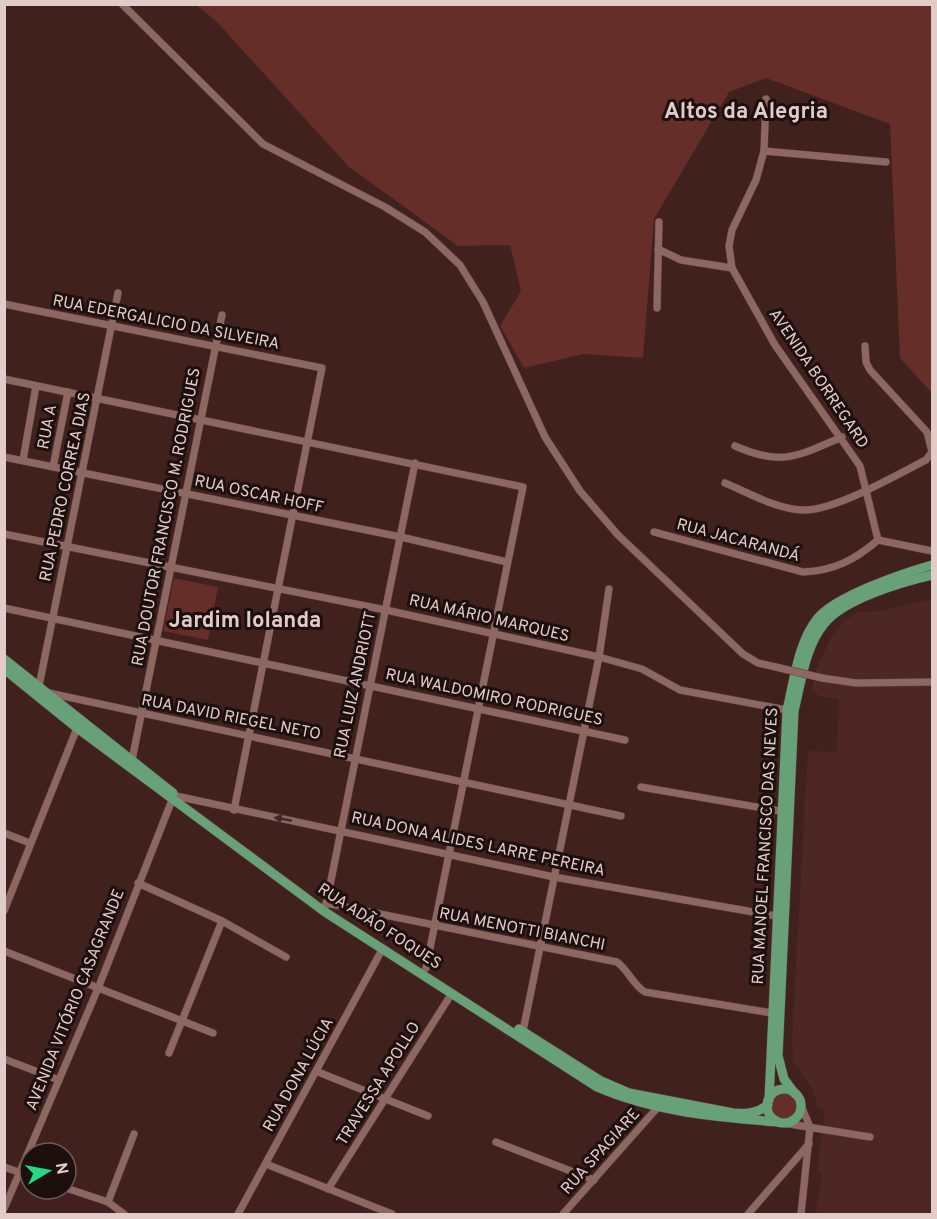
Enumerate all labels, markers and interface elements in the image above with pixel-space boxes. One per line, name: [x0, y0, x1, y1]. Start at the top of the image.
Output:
district label: Altos da Alegria: [664, 99, 828, 126]
street label: RUA EDERGALICIO DA SILVEIRA: [51, 291, 281, 355]
street label: AVENIDA BORREGARD: [764, 305, 872, 453]
street label: RUA DOUTOR FRANCISCO M. RODRIGUES: [128, 366, 206, 668]
street label: RUA PEDRO CORREA DIAS: [36, 390, 96, 584]
street label: RUA A: [34, 403, 62, 451]
street label: RUA OSCAR HOFF: [192, 472, 326, 518]
street label: RUA JACARANDÁ: [674, 513, 802, 567]
street label: RUA MÁRIO MARQUES: [407, 589, 571, 647]
district label: Jardim Iolanda: [169, 608, 321, 635]
street label: RUA LUIZ ANDRIOTT: [331, 610, 381, 760]
street label: RUA WALDOMIRO RODRIGUES: [383, 665, 605, 731]
street label: RUA DAVID RIEGEL NETO: [140, 691, 322, 745]
street label: RUA MANOEL FRANCISCO DAS NEVES: [749, 707, 783, 985]
street label: RUA DONA ALIDES LARRE PEREIRA: [349, 808, 607, 882]
one-way arrow: [273, 814, 292, 823]
street label: RUA ADÃO FOQUES: [313, 877, 446, 974]
street label: AVENIDA VITÓRIO CASAGRANDE: [20, 885, 130, 1114]
street label: RUA MENOTTI BIANCHI: [437, 904, 607, 956]
street label: RUA DONA LÚCIA: [258, 1013, 339, 1136]
street label: TRAVESSA APOLLO: [333, 1018, 425, 1150]
street label: RUA SPAGIARE: [557, 1105, 645, 1199]
north arrow: [18, 1141, 78, 1201]
text: N: [50, 1161, 72, 1176]

